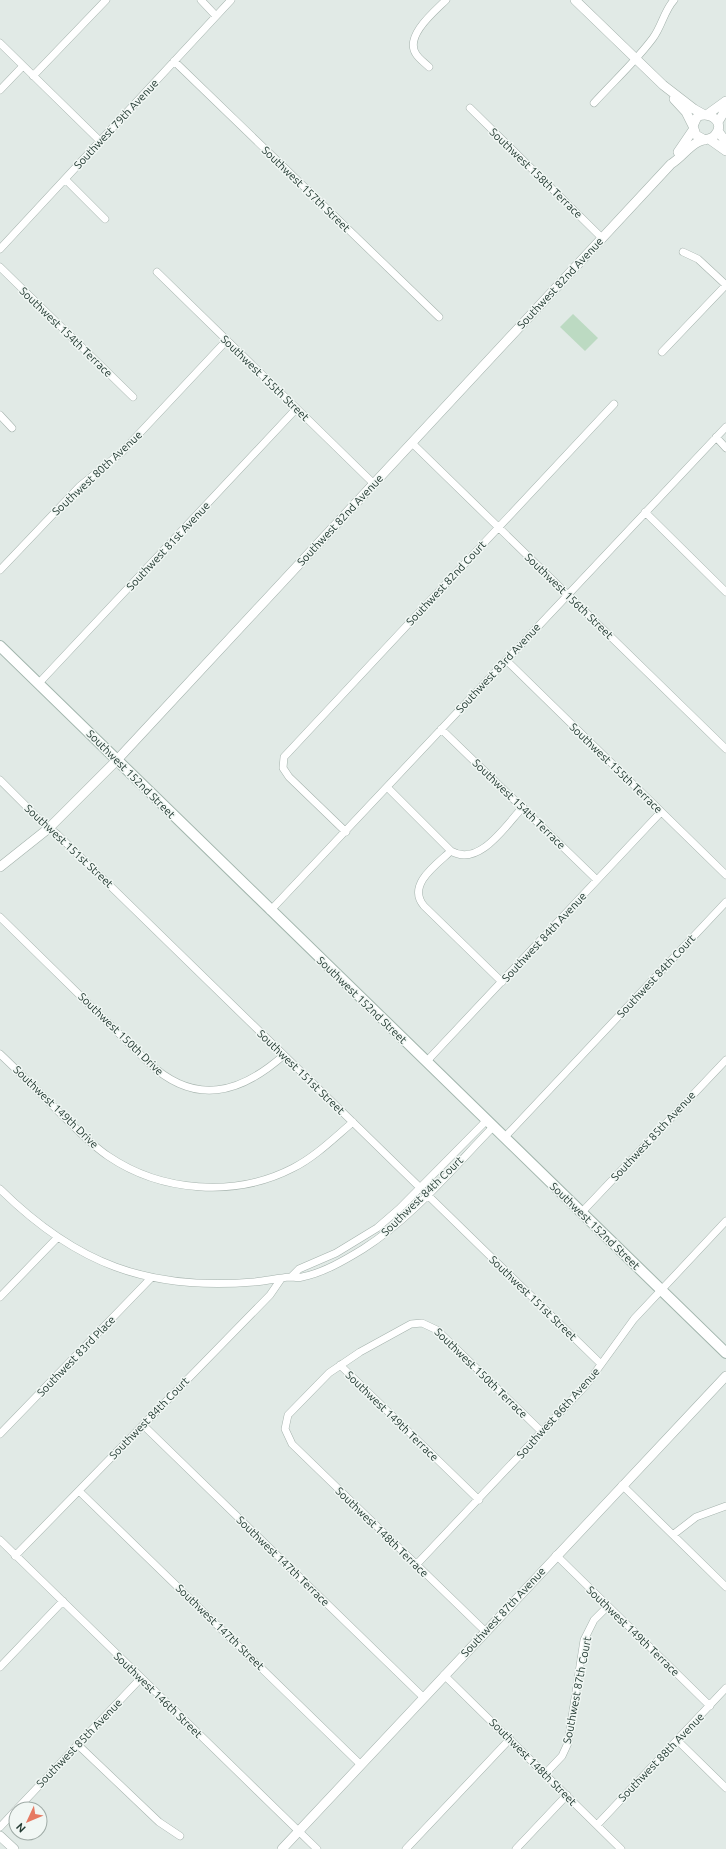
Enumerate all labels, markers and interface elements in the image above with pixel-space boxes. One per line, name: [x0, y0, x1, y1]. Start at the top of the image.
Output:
street label: Southwest 79th Avenue: [71, 77, 161, 171]
street label: Southwest 158th Terrace: [487, 126, 585, 220]
street label: Southwest 157th Street: [259, 144, 353, 235]
street label: Southwest 82nd Avenue: [515, 235, 605, 331]
street label: Southwest 154th Terrace: [17, 285, 115, 379]
street label: Southwest 155th Street: [218, 333, 312, 424]
street label: Southwest 80th Avenue: [50, 428, 144, 518]
street label: Southwest 82nd Avenue: [295, 472, 385, 568]
street label: Southwest 81st Avenue: [124, 499, 212, 593]
street label: Southwest 82nd Court: [404, 538, 489, 628]
street label: Southwest 156th Street: [522, 551, 616, 642]
street label: Southwest 83rd Avenue: [453, 621, 543, 715]
street label: Southwest 155th Terrace: [567, 721, 665, 815]
street label: Southwest 152nd Street: [84, 727, 178, 821]
street label: Southwest 154th Terrace: [470, 757, 568, 851]
street label: Southwest 151st Street: [22, 802, 116, 890]
street label: Southwest 84th Avenue: [499, 890, 589, 984]
street label: Southwest 84th Court: [615, 932, 698, 1020]
street label: Southwest 152nd Street: [315, 954, 410, 1046]
street label: Southwest 150th Drive: [76, 990, 166, 1078]
street label: Southwest 151st Street: [255, 1027, 347, 1117]
street label: Southwest 149th Drive: [11, 1063, 101, 1151]
street label: Southwest 85th Avenue: [608, 1089, 698, 1183]
street label: Southwest 84th Court: [379, 1153, 466, 1238]
street label: Southwest 152nd Street: [548, 1180, 643, 1272]
street label: Southwest 151st Street: [487, 1253, 579, 1343]
street label: Southwest 83rd Place: [34, 1313, 118, 1399]
street label: Southwest 150th Terrace: [432, 1326, 530, 1420]
street label: Southwest 86th Avenue: [514, 1365, 602, 1461]
street label: Southwest 149th Terrace: [343, 1369, 441, 1463]
street label: Southwest 84th Court: [107, 1374, 192, 1461]
street label: Southwest 148th Terrace: [333, 1485, 431, 1579]
street label: Southwest 147th Terrace: [234, 1514, 332, 1608]
street label: Southwest 87th Avenue: [458, 1565, 548, 1659]
street label: Southwest 147th Street: [173, 1582, 267, 1673]
street label: Southwest 149th Terrace: [584, 1584, 682, 1678]
street label: Southwest 87th Court: [561, 1635, 593, 1745]
street label: Southwest 146th Street: [111, 1650, 205, 1741]
street label: Southwest 85th Avenue: [34, 1696, 124, 1790]
street label: Southwest 88th Avenue: [616, 1710, 706, 1804]
street label: Southwest 148th Street: [487, 1716, 579, 1808]
north arrow: [8, 1801, 48, 1841]
text: N: [14, 1821, 28, 1835]

